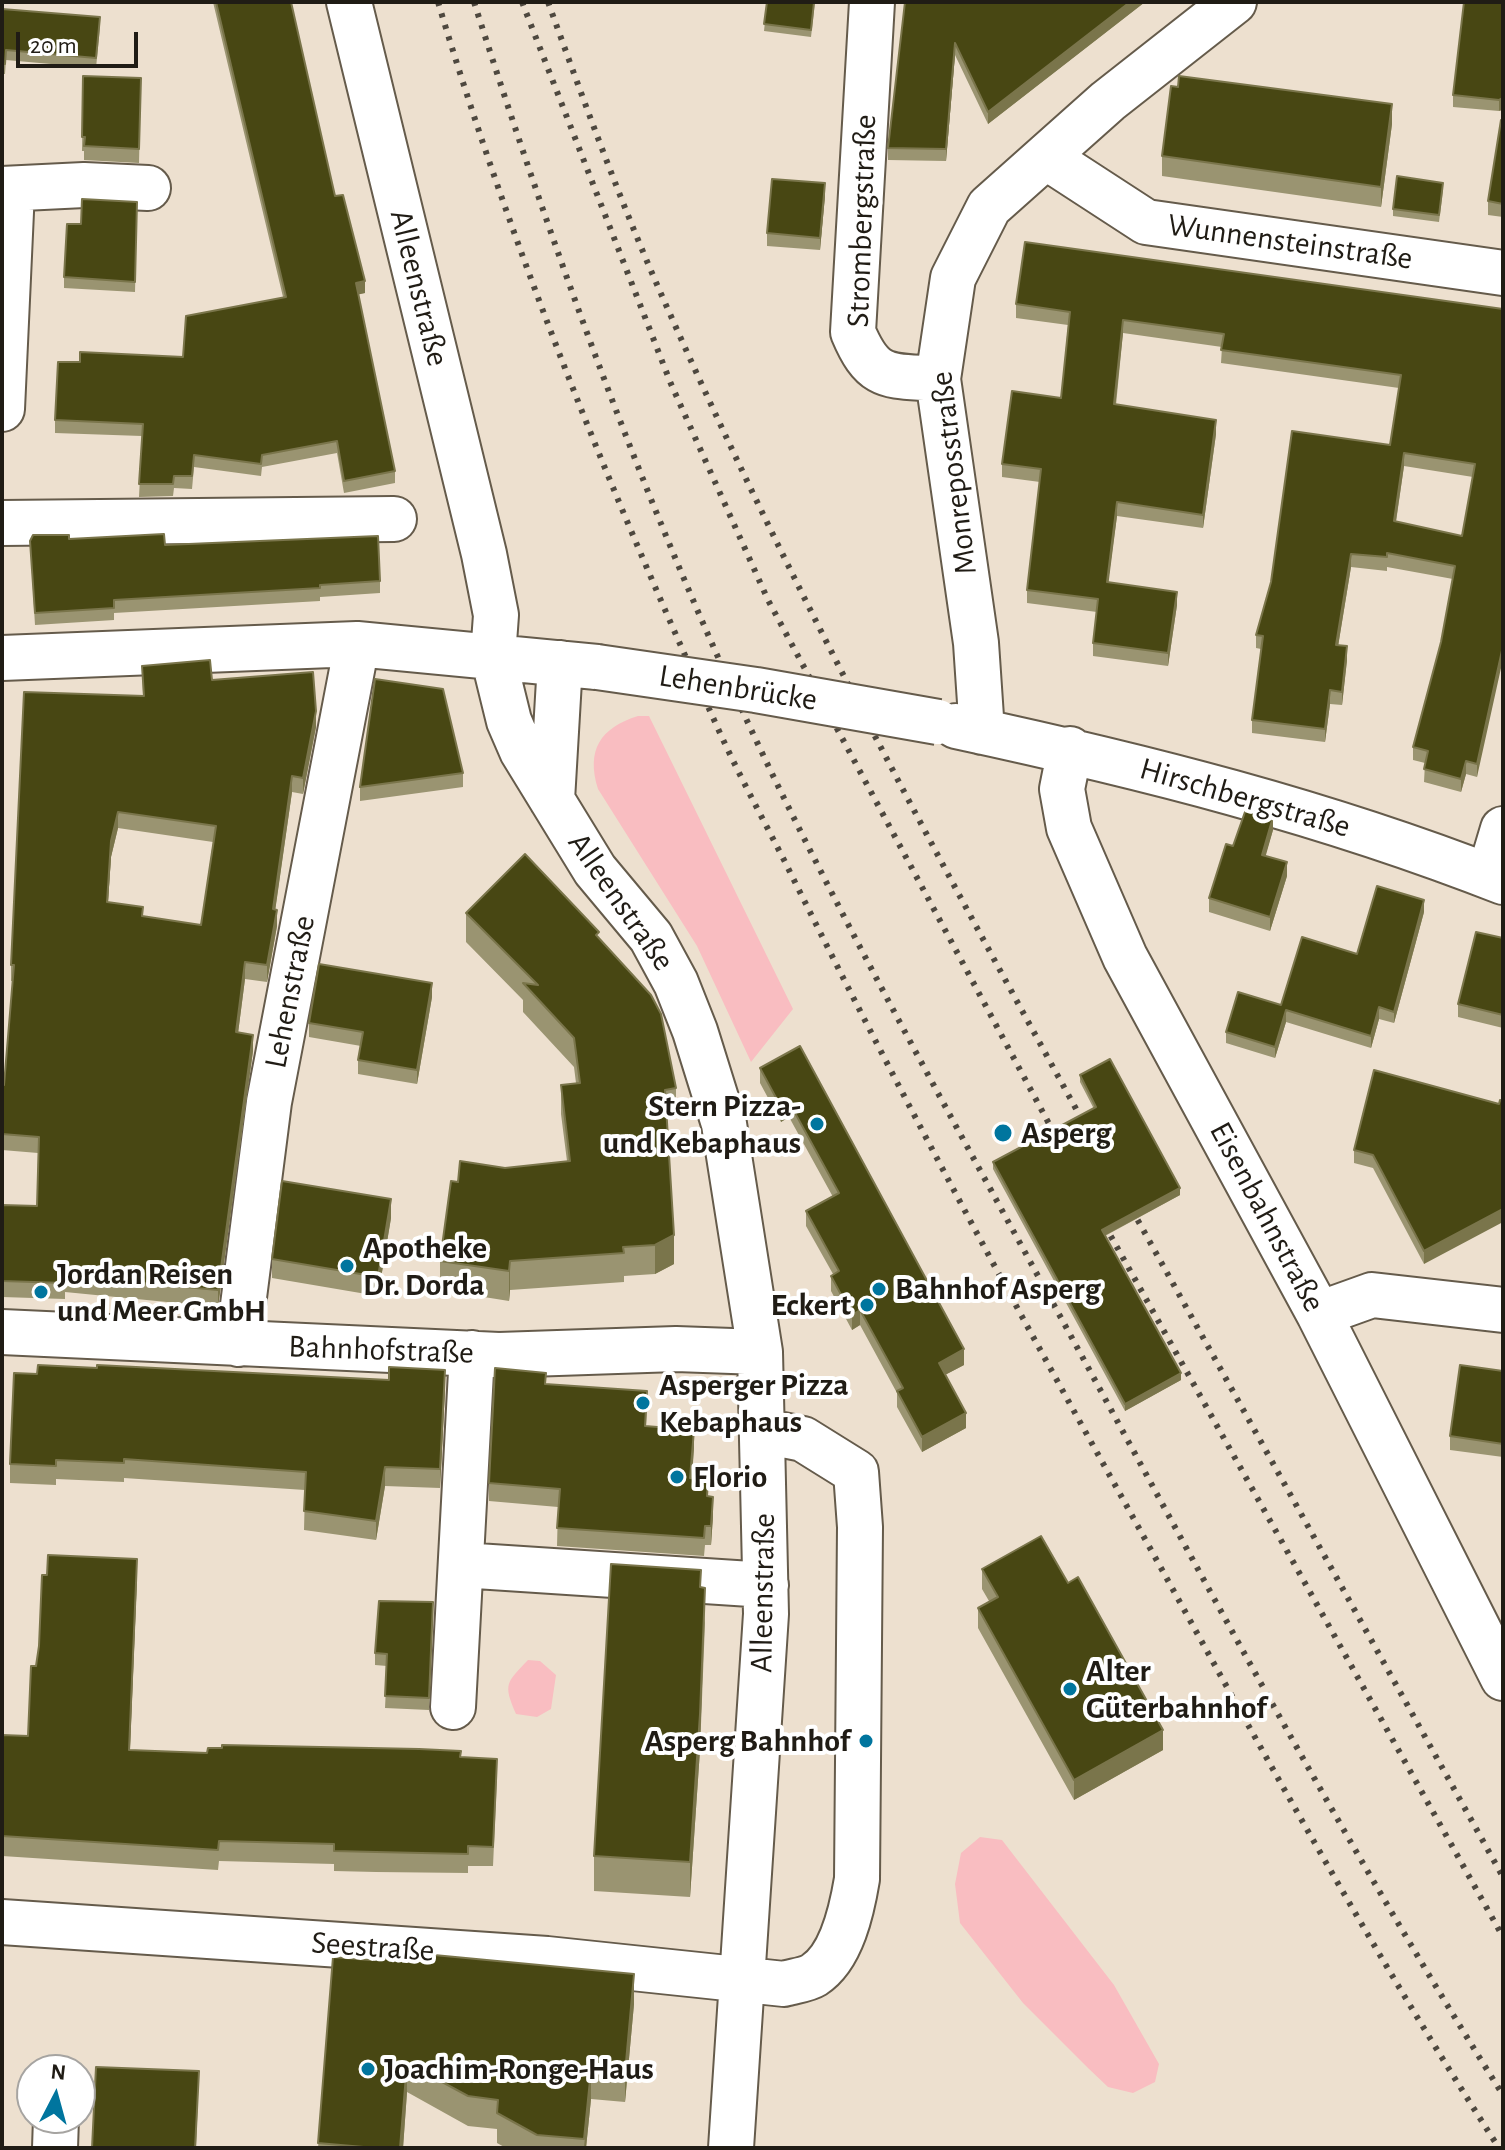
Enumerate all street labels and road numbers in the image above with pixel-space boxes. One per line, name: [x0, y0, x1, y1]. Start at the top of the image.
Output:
street label: Strombergstraße: [839, 114, 885, 328]
street label: Alleenstraße: [381, 206, 457, 370]
street label: Wunnensteinstraße: [1165, 206, 1415, 278]
street label: Monreposstraße: [922, 369, 986, 577]
street label: Lehenbrücke: [656, 657, 820, 719]
street label: Hirschbergstraße: [1135, 750, 1355, 846]
street label: Alleenstraße: [559, 826, 683, 978]
street label: Lehenstraße: [256, 912, 324, 1072]
street label: Eisenbahnstraße: [1201, 1115, 1333, 1319]
street label: Bahnhofstraße: [288, 1328, 474, 1372]
street label: Alleenstraße: [742, 1513, 784, 1673]
street label: Seestraße: [310, 1924, 436, 1970]

